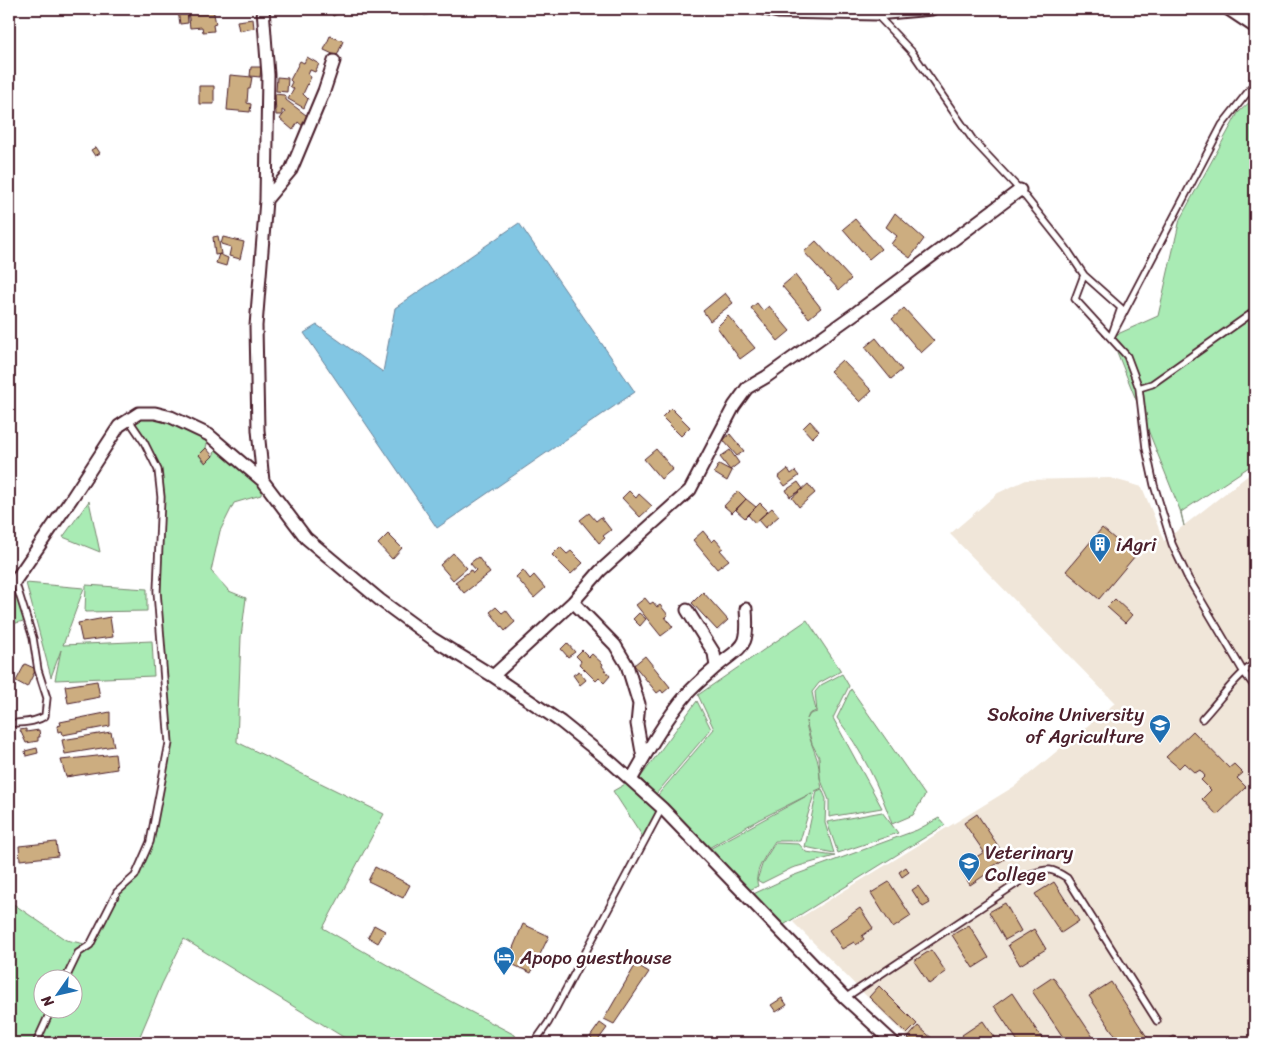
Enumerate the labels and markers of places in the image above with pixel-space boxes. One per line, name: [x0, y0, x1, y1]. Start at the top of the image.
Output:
place label: iAgri: [1116, 528, 1157, 561]
building icon: iAgri: [1088, 532, 1112, 563]
place label: Sokoine University of Agriculture: [987, 698, 1144, 753]
school or university icon: Sokoine University of Agriculture: [1148, 713, 1172, 744]
place label: Veterinary College: [985, 836, 1073, 891]
school or university icon: Veterinary College: [957, 851, 981, 882]
place label: Apopo guesthouse: [519, 941, 672, 974]
hotel icon: Apopo guesthouse: [492, 945, 516, 976]

